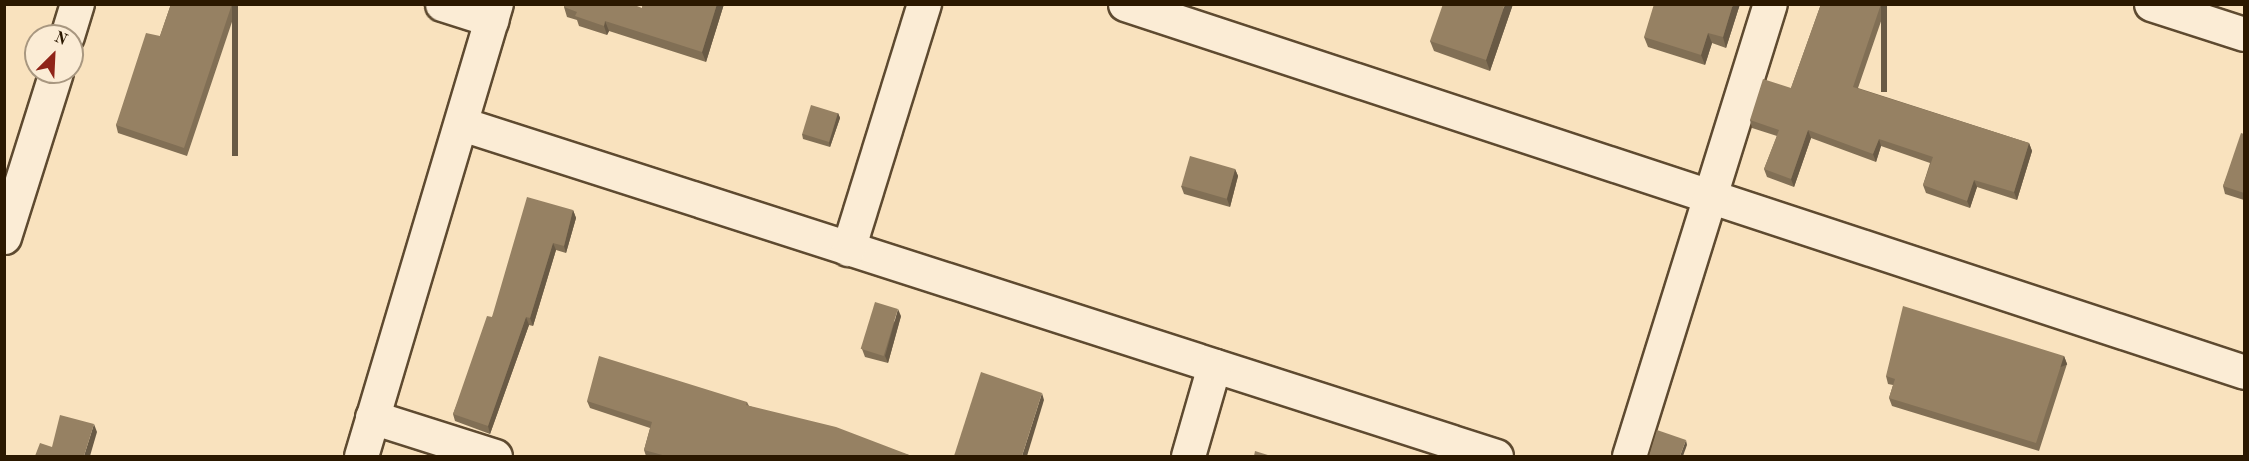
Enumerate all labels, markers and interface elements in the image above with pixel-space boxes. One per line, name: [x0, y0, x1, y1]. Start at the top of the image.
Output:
north arrow: [24, 24, 84, 84]
text: N: [52, 30, 69, 49]

